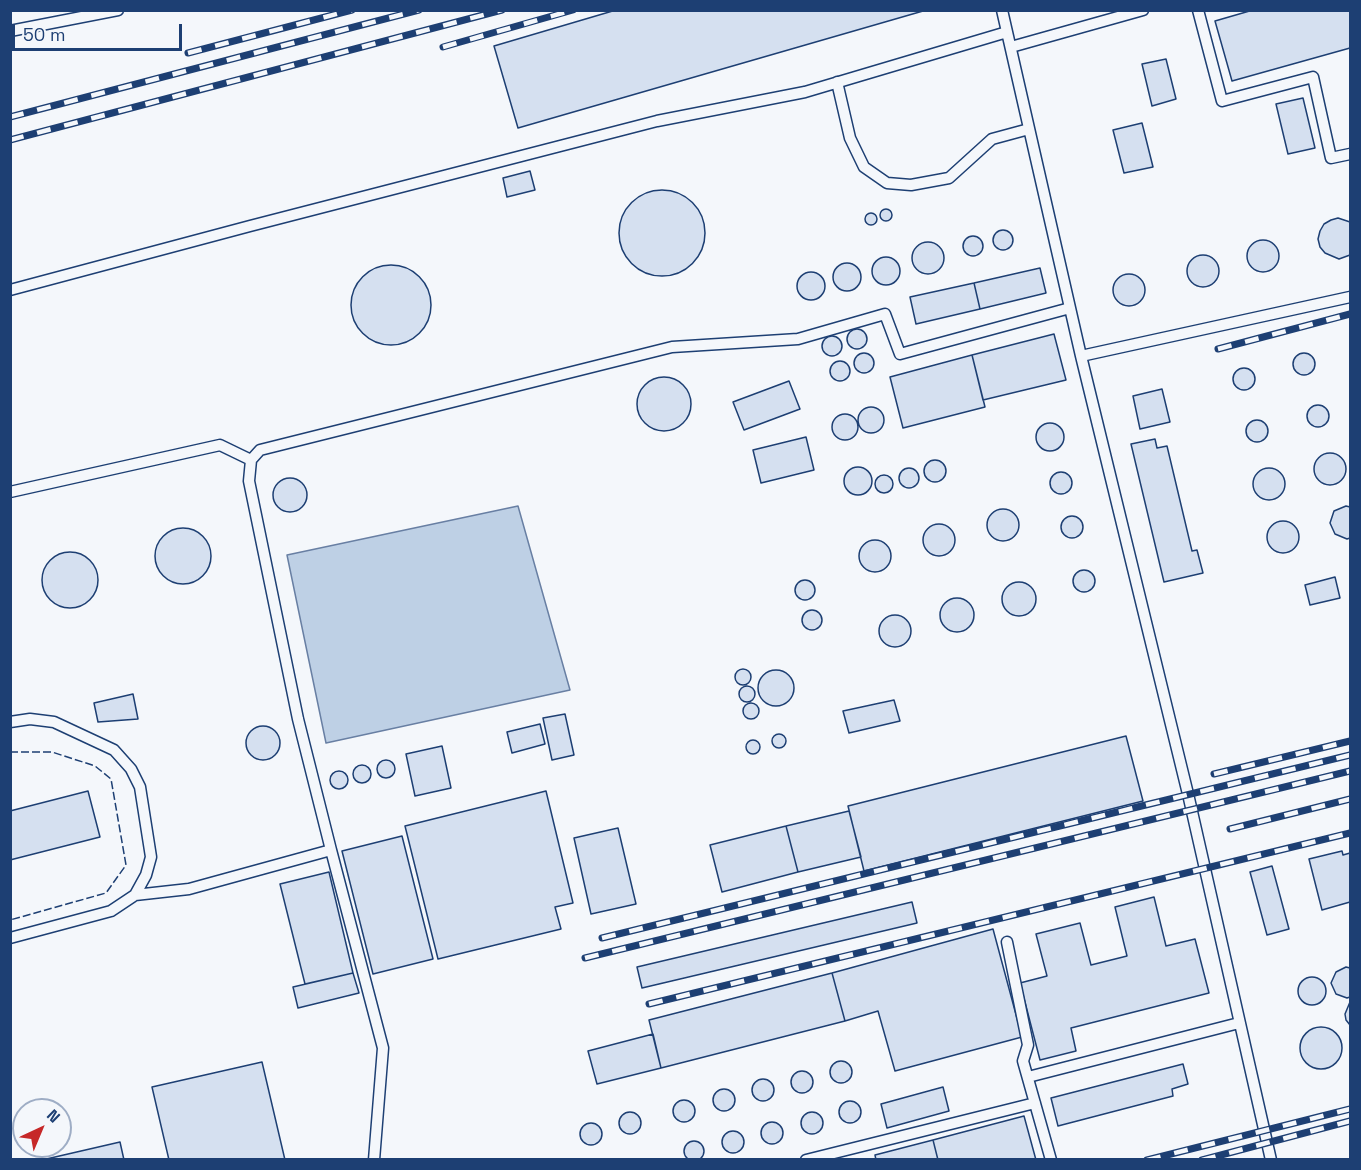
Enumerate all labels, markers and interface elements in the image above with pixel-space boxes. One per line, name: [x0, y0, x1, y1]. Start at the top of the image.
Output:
scale bar: [15, 12, 184, 50]
text: 50 m: [23, 23, 65, 46]
north arrow: [12, 1098, 72, 1158]
text: N: [42, 1105, 65, 1127]

